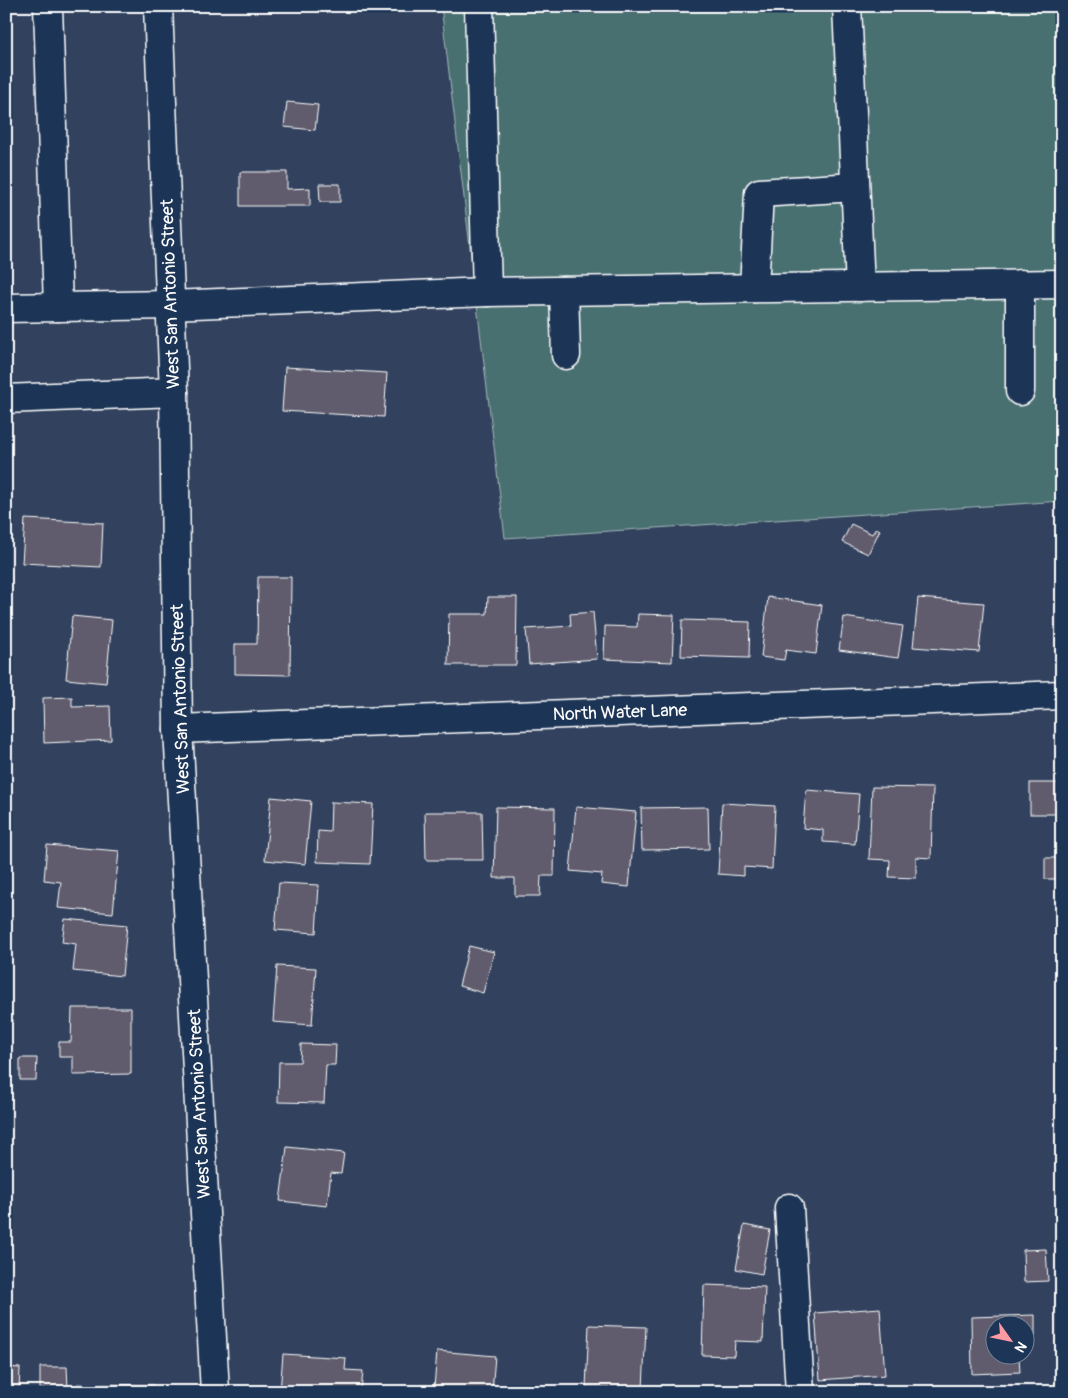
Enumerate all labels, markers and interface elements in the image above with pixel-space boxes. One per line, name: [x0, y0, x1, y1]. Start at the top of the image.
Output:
street label: West San Antonio Street: [156, 198, 185, 389]
street label: West San Antonio Street: [166, 603, 195, 794]
street label: North Water Lane: [552, 699, 688, 726]
street label: West San Antonio Street: [183, 1008, 216, 1199]
north arrow: [986, 1316, 1036, 1366]
text: N: [1011, 1338, 1030, 1355]

